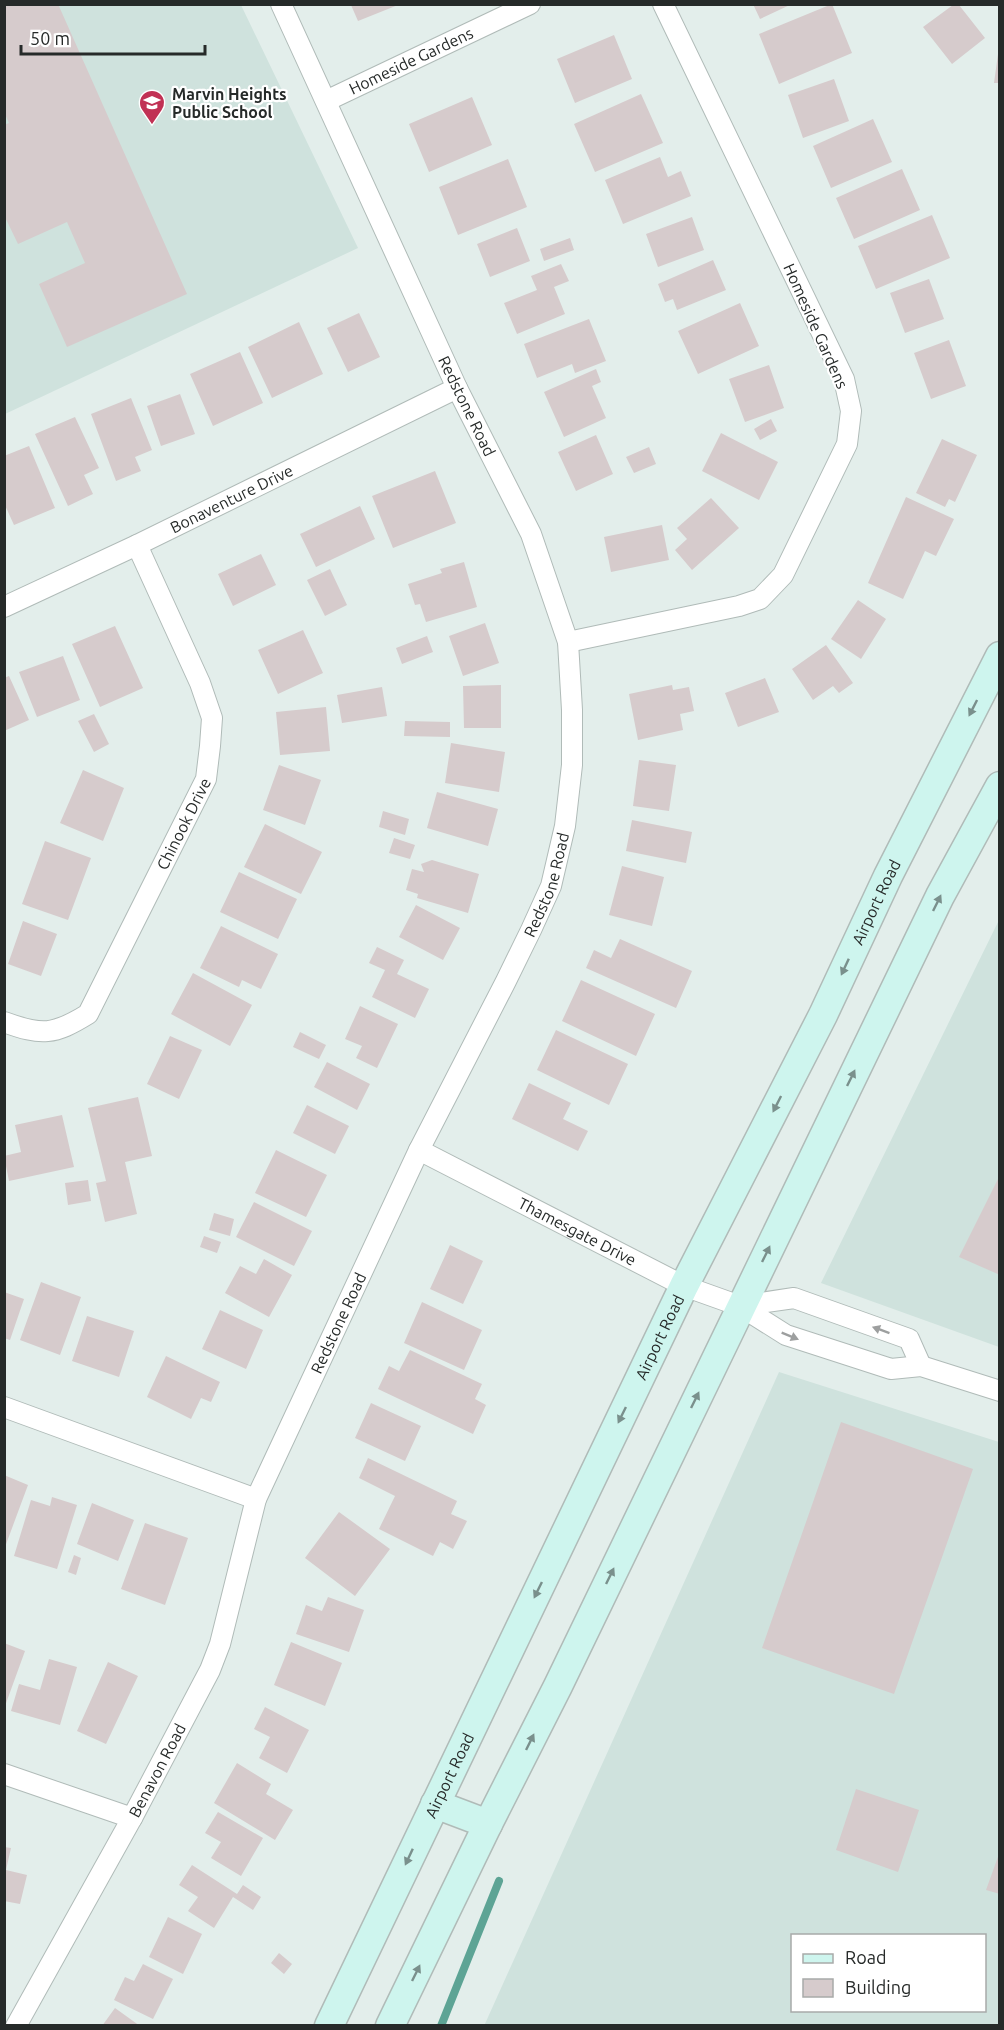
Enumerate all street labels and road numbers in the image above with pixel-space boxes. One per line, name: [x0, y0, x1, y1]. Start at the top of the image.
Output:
street label: Homeside Gardens: [346, 23, 476, 98]
street label: Homeside Gardens: [780, 261, 852, 391]
street label: Redstone Road: [435, 353, 499, 459]
street label: Bonaventure Drive: [167, 461, 296, 536]
street label: Chinook Drive: [153, 775, 214, 873]
street label: Redstone Road: [520, 831, 572, 940]
street label: Airport Road: [848, 857, 904, 948]
street label: Thamesgate Drive: [515, 1194, 639, 1269]
street label: Redstone Road: [307, 1270, 370, 1376]
street label: Airport Road: [631, 1292, 687, 1383]
street label: Benavon Road: [125, 1720, 189, 1820]
street label: Airport Road: [421, 1730, 477, 1821]

